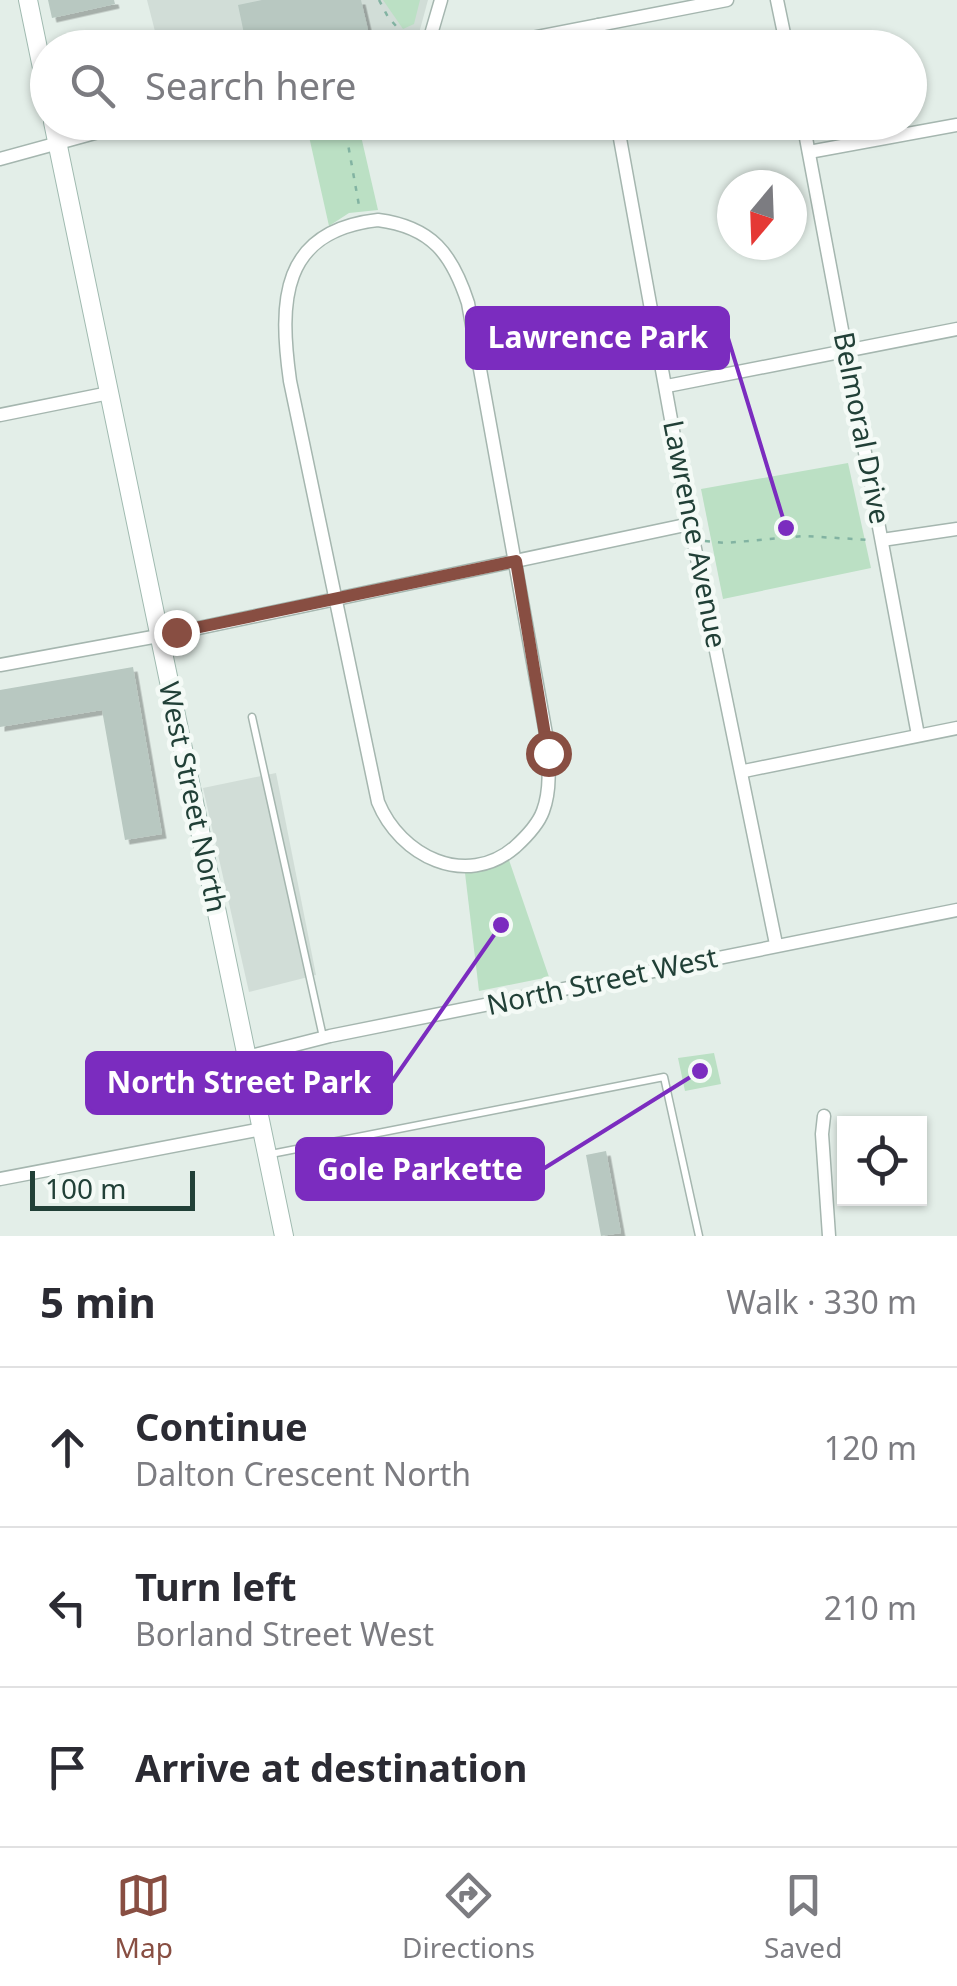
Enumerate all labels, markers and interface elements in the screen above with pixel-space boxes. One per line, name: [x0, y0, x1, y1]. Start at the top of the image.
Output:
search box: [30, 30, 927, 140]
icon: search: [65, 58, 120, 113]
text: Search here: [145, 59, 356, 111]
north arrow: [717, 170, 807, 260]
callout: Lawrence Park: [467, 308, 728, 368]
text: Lawrence Park: [488, 316, 709, 357]
street label: Belmoral Drive: [826, 329, 900, 527]
street label: Lawrence Avenue: [655, 417, 737, 651]
route end: [154, 610, 200, 656]
street label: West Street North: [151, 678, 237, 916]
route start: [526, 731, 572, 777]
street label: North Street West: [483, 937, 721, 1023]
callout: North Street Park: [87, 1053, 391, 1113]
text: North Street Park: [107, 1061, 372, 1102]
map controls: [837, 1116, 927, 1206]
button: locate: [837, 1116, 927, 1206]
callout: Gole Parkette: [297, 1139, 543, 1199]
text: Gole Parkette: [317, 1148, 523, 1189]
scale bar: [30, 1166, 195, 1210]
text: 100 m: [45, 1169, 127, 1207]
text: 5 min: [40, 1273, 156, 1330]
text: Walk · 330 m: [726, 1280, 917, 1323]
text: Continue: [135, 1400, 308, 1452]
icon: ahead: [40, 1420, 95, 1475]
text: 120 m: [824, 1426, 917, 1469]
text: Dalton Crescent North: [135, 1452, 471, 1495]
text: Turn left: [135, 1560, 297, 1612]
icon: left: [40, 1580, 95, 1635]
text: 210 m: [824, 1586, 917, 1629]
text: Borland Street West: [135, 1612, 434, 1655]
icon: arrive: [40, 1740, 95, 1795]
text: Arrive at destination: [135, 1741, 527, 1793]
tab: Map: [115, 1868, 173, 1966]
tab: Directions: [402, 1868, 535, 1966]
tab: Saved: [764, 1868, 842, 1966]

